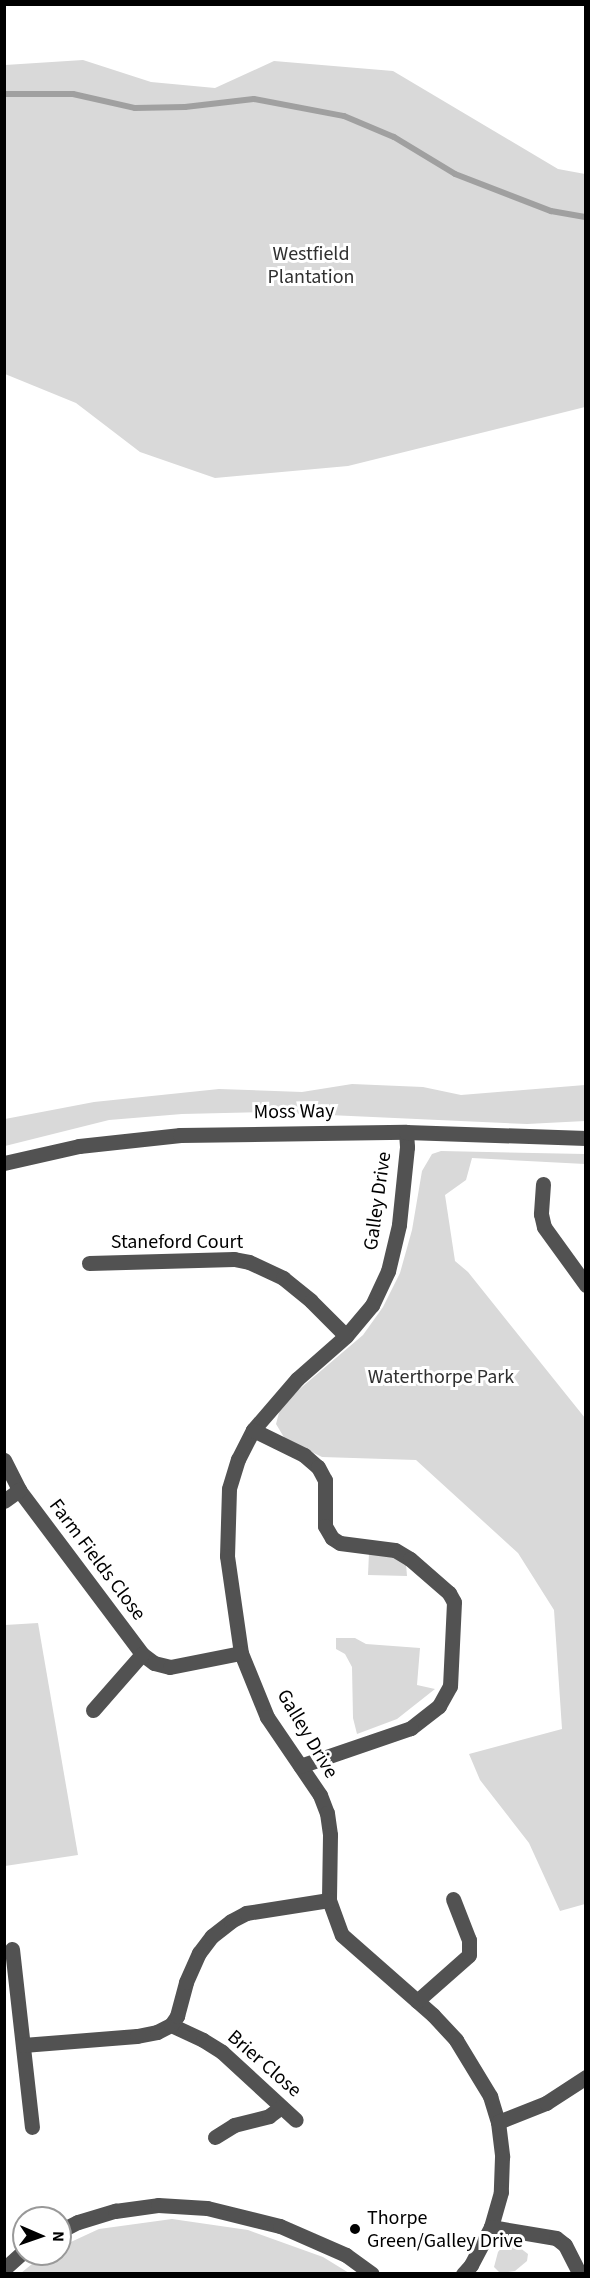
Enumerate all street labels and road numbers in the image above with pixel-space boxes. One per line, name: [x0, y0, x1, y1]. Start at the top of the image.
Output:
street label: Moss Way: [253, 1099, 335, 1125]
street label: Galley Drive: [359, 1150, 397, 1252]
street label: Staneford Court: [111, 1230, 243, 1254]
street label: Farm Fields Close: [44, 1495, 150, 1625]
street label: Galley Drive: [271, 1685, 343, 1783]
street label: Brier Close: [222, 2025, 306, 2103]

